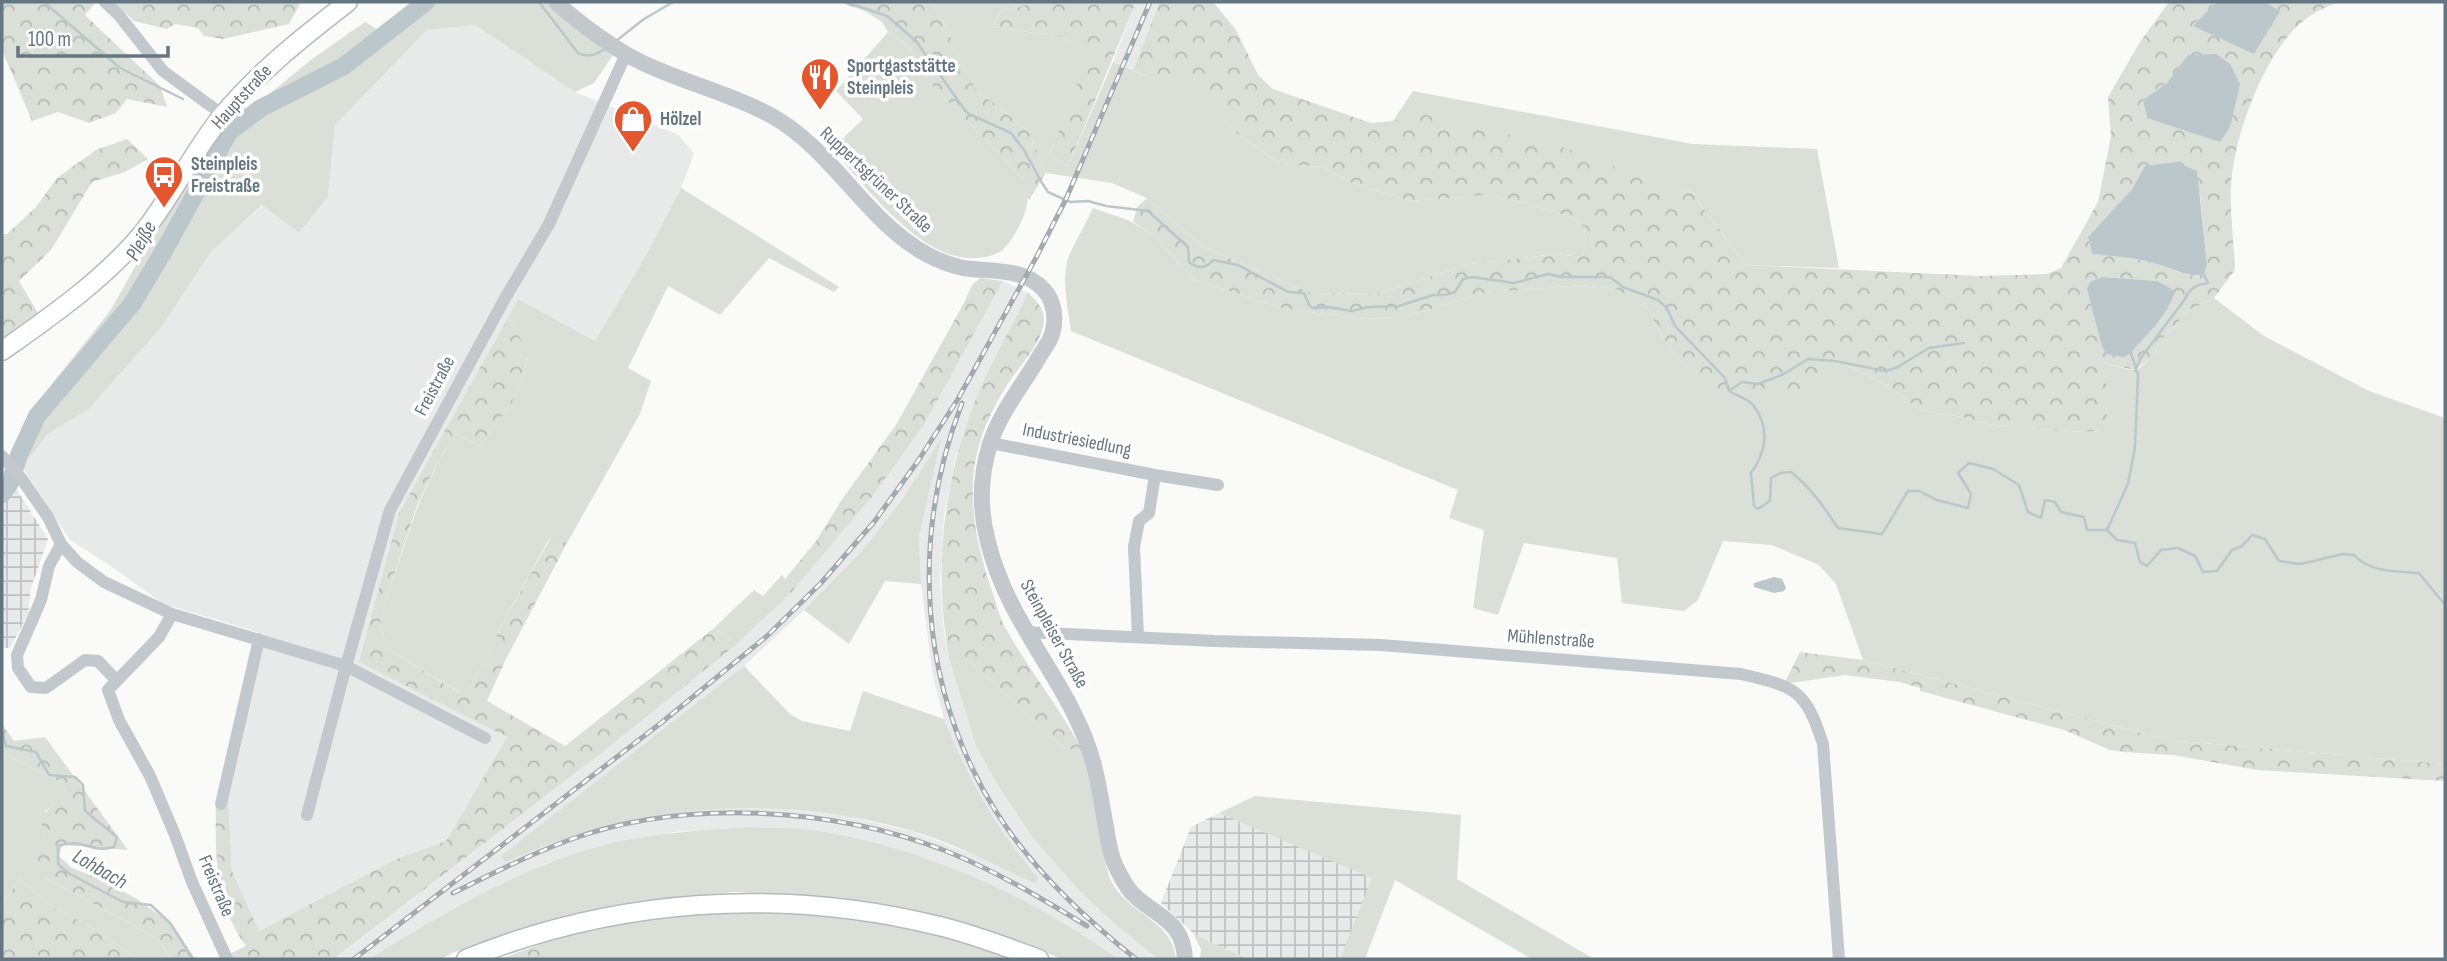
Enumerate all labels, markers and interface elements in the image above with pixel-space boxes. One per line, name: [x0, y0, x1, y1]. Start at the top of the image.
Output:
scale bar: [18, 14, 168, 58]
text: 100 m: [28, 27, 71, 52]
place label: Sportgaststätte Steinpleis: [847, 55, 956, 100]
restaurant icon: Sportgaststätte Steinpleis: [799, 56, 841, 111]
street label: Hauptstraße: [207, 60, 277, 134]
shop icon: Hölzel: [612, 98, 654, 153]
place label: Hölzel: [660, 108, 701, 131]
street label: Ruppertsgrüner Straße: [815, 122, 937, 238]
place label: Steinpleis Freistraße: [191, 153, 260, 198]
bus stop icon: Steinpleis Freistraße: [143, 154, 185, 209]
water label: Pleiße: [120, 217, 162, 265]
street label: Freistraße: [410, 352, 460, 420]
street label: Industriesiedlung: [1021, 418, 1134, 462]
street label: Steinpleiser Straße: [1015, 576, 1093, 692]
street label: Mühlenstraße: [1507, 624, 1595, 654]
water label: Lohbach: [68, 843, 132, 895]
street label: Freistraße: [193, 852, 239, 920]

